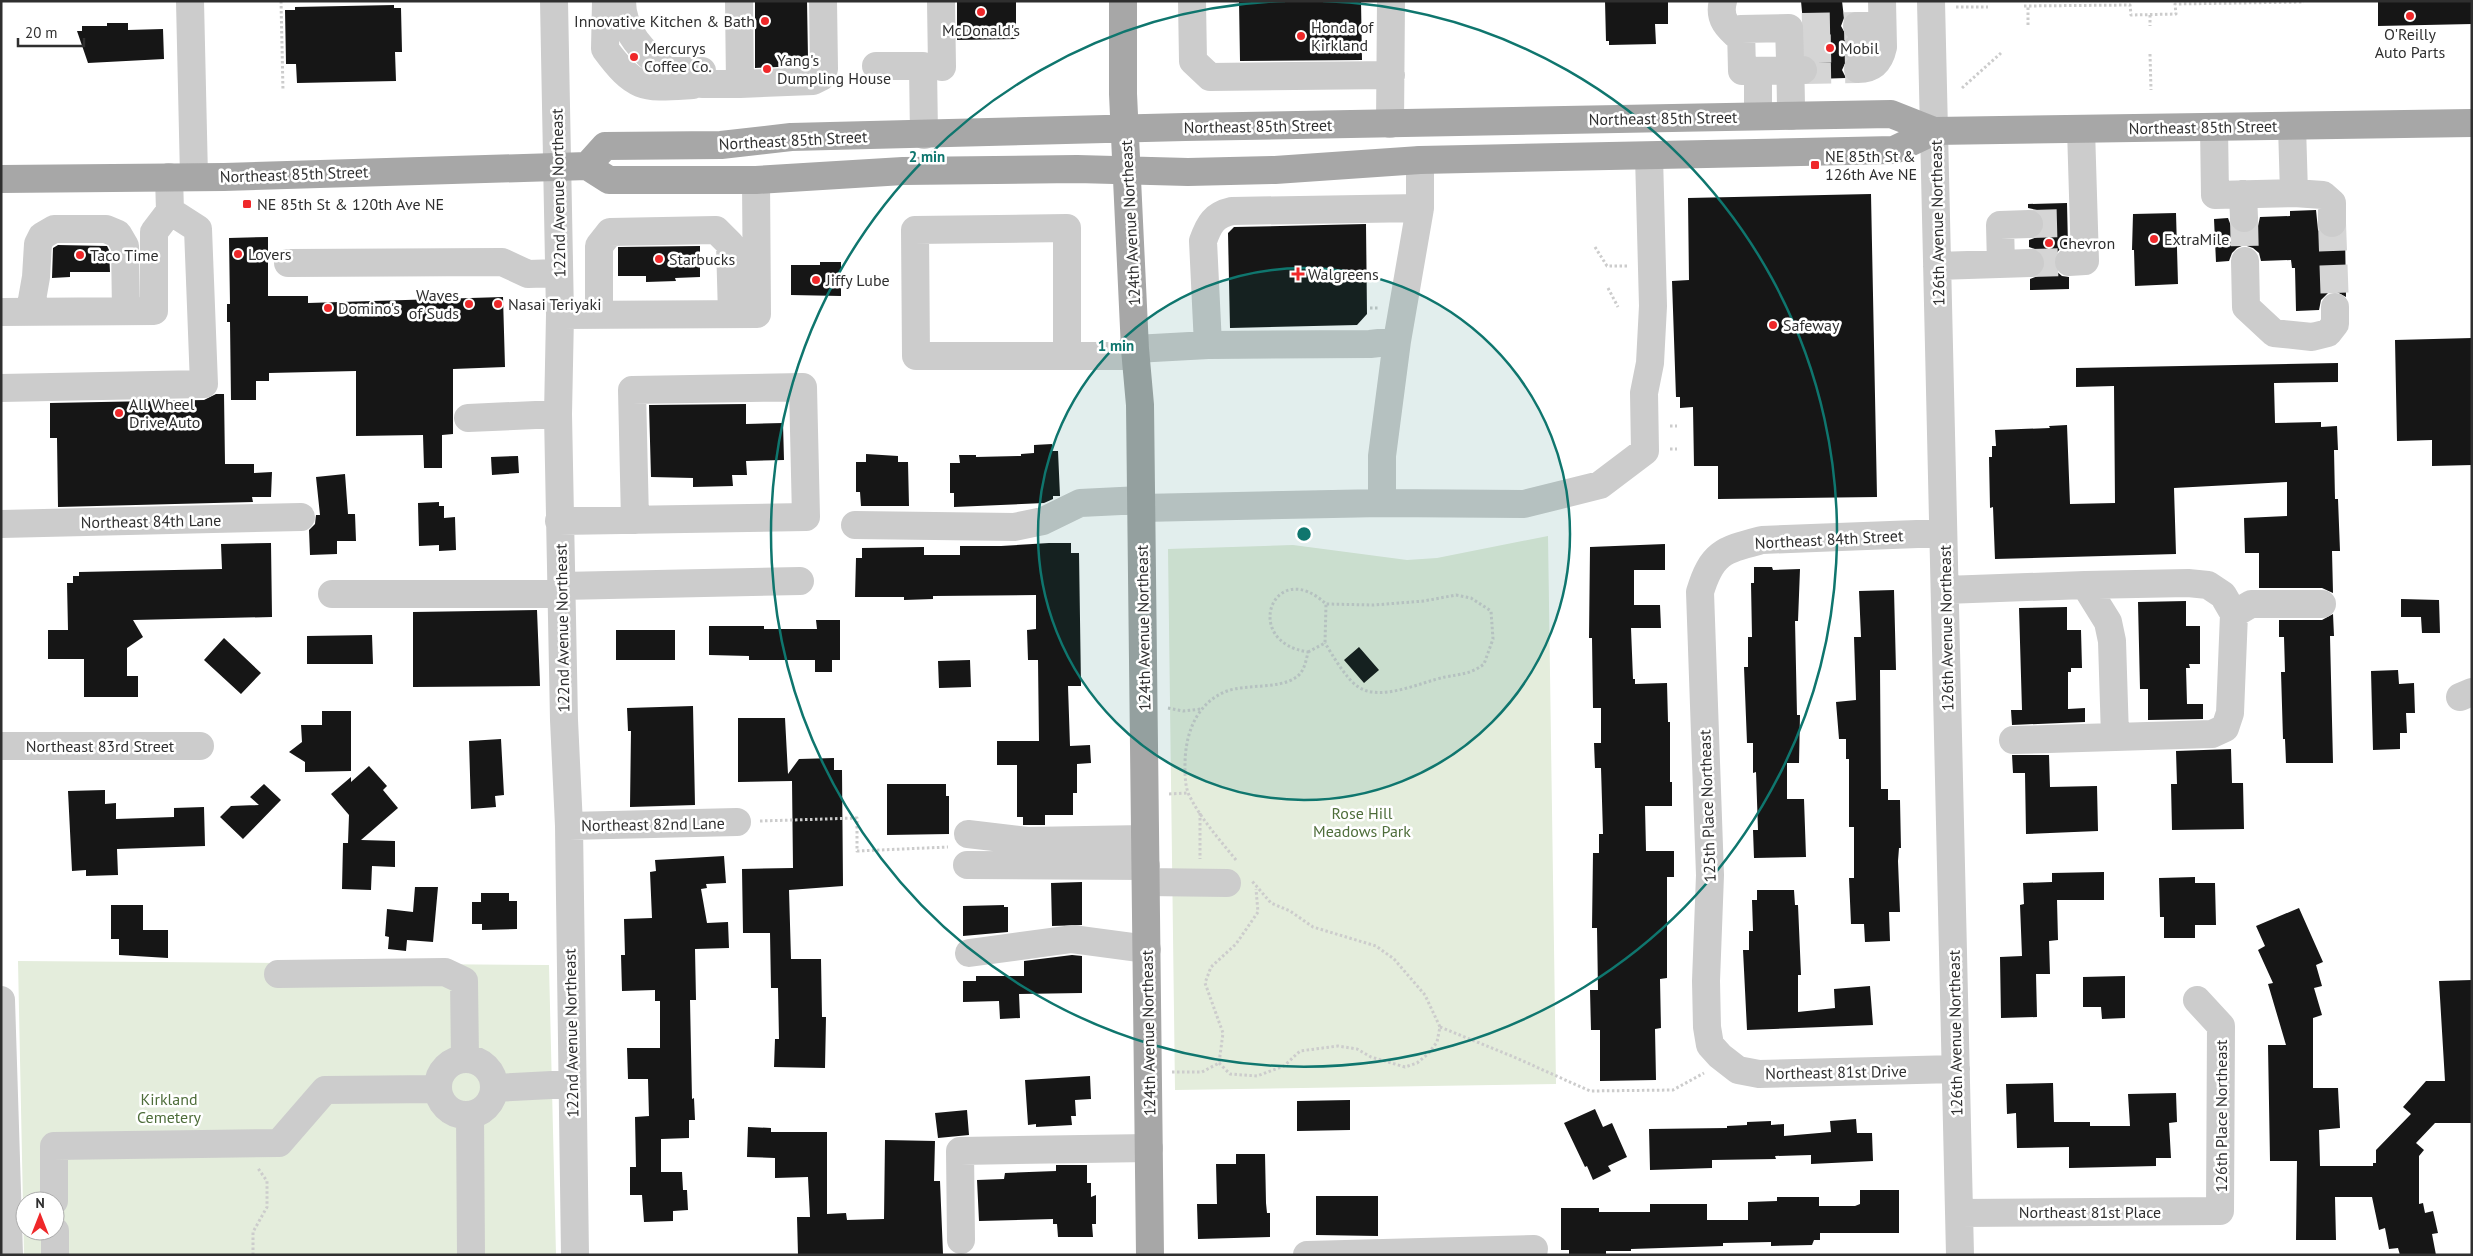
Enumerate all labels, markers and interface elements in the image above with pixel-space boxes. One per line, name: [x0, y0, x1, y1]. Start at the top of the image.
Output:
marker: McDonald's: [975, 6, 987, 18]
marker: O'Reilly Auto Parts: [2404, 10, 2416, 22]
place label: Innovative Kitchen & Bath: [574, 11, 755, 31]
scale bar: [18, 15, 84, 47]
marker: Innovative Kitchen & Bath: [759, 15, 771, 27]
place label: Honda of Kirkland: [1311, 17, 1374, 55]
place label: McDonald's: [942, 20, 1020, 40]
text: 20 m: [25, 23, 58, 42]
place label: O'Reilly Auto Parts: [2375, 24, 2446, 62]
marker: Honda of Kirkland: [1295, 30, 1307, 42]
place label: Mercurys Coffee Co.: [644, 38, 712, 76]
place label: Mobil: [1840, 38, 1879, 58]
marker: Mobil: [1824, 42, 1836, 54]
place label: Yang's Dumpling House: [777, 50, 891, 88]
marker: Mercurys Coffee Co.: [628, 51, 640, 63]
marker: Yang's Dumpling House: [761, 63, 773, 75]
street label: Northeast 85th Street: [1588, 107, 1738, 129]
street label: 122nd Avenue Northeast: [547, 108, 569, 278]
street label: Northeast 85th Street: [1183, 115, 1333, 137]
street label: Northeast 85th Street: [2128, 116, 2278, 138]
street label: Northeast 85th Street: [718, 126, 868, 154]
street label: 124th Avenue Northeast: [1116, 139, 1144, 306]
street label: 126th Avenue Northeast: [1926, 139, 1948, 306]
place label: NE 85th St & 126th Ave NE: [1825, 146, 1917, 184]
text: 2 min: [909, 147, 945, 166]
marker: NE 85th St & 126th Ave NE: [1809, 159, 1821, 171]
street label: Northeast 85th Street: [219, 161, 369, 187]
place label: NE 85th St & 120th Ave NE: [257, 194, 444, 214]
marker: NE 85th St & 120th Ave NE: [241, 198, 253, 210]
place label: ExtraMile: [2164, 229, 2229, 249]
place label: Chevron: [2059, 233, 2115, 253]
marker: ExtraMile: [2148, 233, 2160, 245]
marker: Chevron: [2043, 237, 2055, 249]
place label: Lovers: [248, 244, 292, 264]
place label: Taco Time: [90, 245, 159, 265]
marker: Lovers: [232, 248, 244, 260]
marker: Taco Time: [74, 249, 86, 261]
place label: Starbucks: [669, 249, 735, 269]
marker: Starbucks: [653, 253, 665, 265]
place label: Walgreens: [1308, 264, 1379, 284]
marker: Walgreens: [1292, 268, 1304, 280]
place label: Jiffy Lube: [825, 270, 890, 290]
marker: Jiffy Lube: [810, 274, 822, 286]
place label: Waves of Suds: [409, 285, 459, 323]
place label: Nasai Teriyaki: [508, 294, 601, 314]
place label: Domino's: [338, 298, 400, 318]
marker: Waves of Suds: [463, 298, 475, 310]
marker: Nasai Teriyaki: [492, 298, 504, 310]
marker: Domino's: [322, 302, 334, 314]
place label: Safeway: [1783, 315, 1840, 335]
marker: Safeway: [1767, 319, 1779, 331]
text: 1 min: [1098, 336, 1134, 355]
place label: All Wheel Drive Auto: [129, 394, 200, 432]
marker: All Wheel Drive Auto: [113, 407, 125, 419]
street label: Northeast 84th Lane: [81, 510, 221, 532]
centre of rings: [1295, 525, 1313, 543]
street label: Northeast 84th Street: [1754, 525, 1904, 553]
street label: 122nd Avenue Northeast: [551, 543, 573, 713]
street label: 124th Avenue Northeast: [1132, 544, 1154, 711]
street label: 126th Avenue Northeast: [1935, 544, 1957, 711]
street label: 125th Place Northeast: [1694, 729, 1720, 883]
street label: Northeast 83rd Street: [26, 736, 175, 756]
park label: Rose Hill Meadows Park: [1313, 803, 1411, 841]
street label: Northeast 82nd Lane: [581, 813, 725, 835]
street label: 122nd Avenue Northeast: [560, 948, 582, 1118]
street label: 124th Avenue Northeast: [1137, 949, 1159, 1116]
street label: 126th Avenue Northeast: [1944, 949, 1966, 1116]
street label: 126th Place Northeast: [2211, 1039, 2231, 1193]
street label: Northeast 81st Drive: [1765, 1061, 1907, 1083]
park label: Kirkland Cemetery: [137, 1089, 202, 1127]
north arrow: [15, 1191, 65, 1241]
text: N: [35, 1194, 45, 1212]
street label: Northeast 81st Place: [2019, 1202, 2161, 1222]

